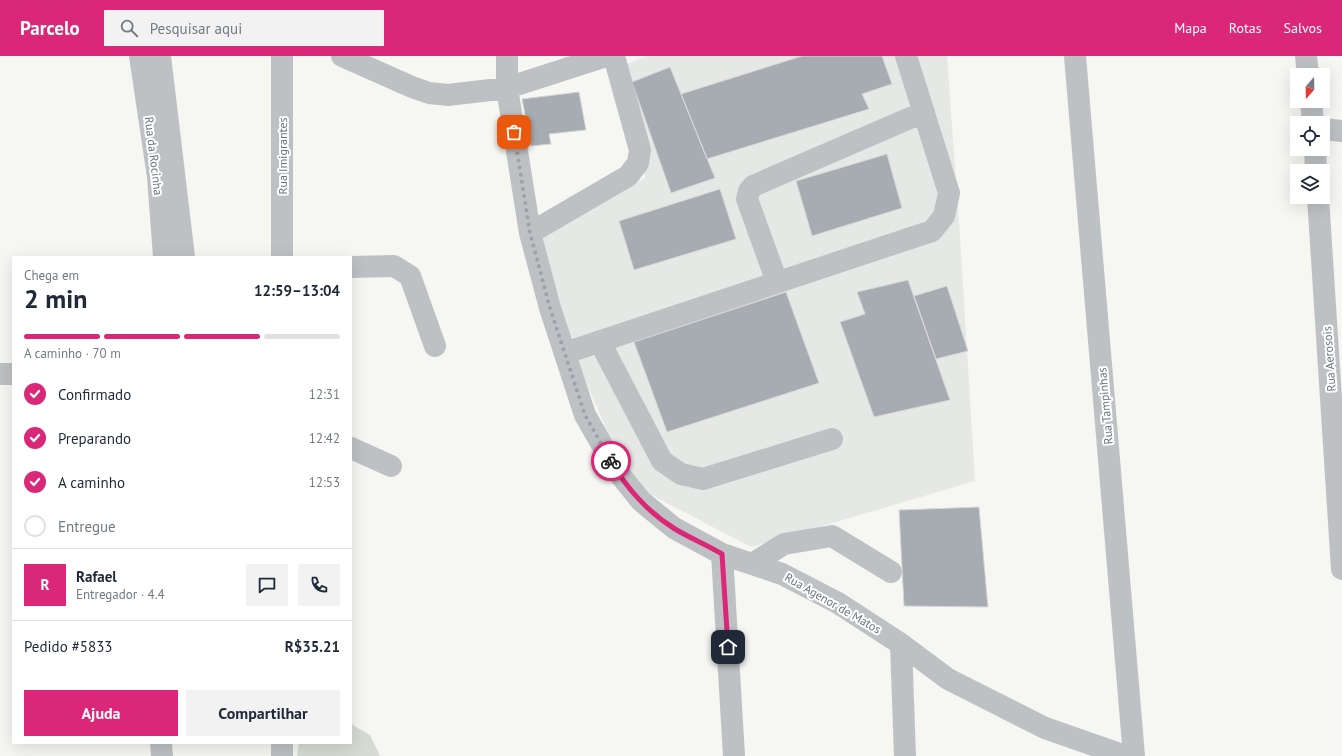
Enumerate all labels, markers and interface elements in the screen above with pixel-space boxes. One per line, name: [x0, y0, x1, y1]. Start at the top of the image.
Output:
search box: [104, 10, 384, 46]
text: Parcelo: [20, 16, 80, 40]
icon: search: [118, 17, 140, 39]
text: Pesquisar aqui: [150, 19, 242, 38]
text: Mapa: [1174, 19, 1207, 37]
text: Rotas: [1229, 19, 1262, 37]
text: Salvos: [1284, 19, 1322, 37]
north arrow: [1290, 68, 1330, 108]
map controls: [1290, 68, 1330, 204]
pin: [497, 115, 531, 149]
street label: Rua da Rocinha: [142, 116, 166, 196]
button: locate: [1290, 116, 1330, 156]
street label: Rua Imigrantes: [275, 117, 290, 195]
icon: bag: [503, 121, 525, 143]
button: layers: [1290, 164, 1330, 204]
text: Chega em: [24, 267, 79, 284]
text: 12:59–13:04: [254, 281, 340, 300]
text: 2 min: [24, 282, 87, 315]
street label: Rua Aerosois: [1319, 326, 1339, 392]
text: A caminho · 70 m: [24, 345, 121, 362]
street label: Rua Tampinhas: [1094, 367, 1116, 445]
icon: check: [24, 383, 46, 405]
text: Confirmado: [58, 385, 131, 404]
text: 12:31: [309, 386, 340, 403]
icon: check: [24, 427, 46, 449]
text: Preparando: [58, 429, 131, 448]
text: 12:42: [309, 430, 340, 447]
courier: [591, 441, 631, 481]
icon: bike: [600, 450, 622, 472]
icon: check: [24, 471, 46, 493]
text: A caminho: [58, 473, 125, 492]
text: 12:53: [309, 474, 340, 491]
text: Entregue: [58, 517, 116, 536]
button: chat: [246, 564, 288, 606]
button: phone: [298, 564, 340, 606]
text: Rafael: [76, 567, 117, 586]
street label: Rua Agenor de Matos: [782, 569, 884, 637]
text: R: [40, 575, 50, 594]
text: Entregador · 4.4: [76, 586, 165, 603]
pin: [711, 630, 745, 664]
icon: home: [717, 636, 739, 658]
text: Pedido #5833: [24, 637, 113, 656]
text: R$35.21: [285, 637, 340, 656]
button: Ajuda: [24, 690, 178, 736]
button: Compartilhar: [186, 690, 340, 736]

